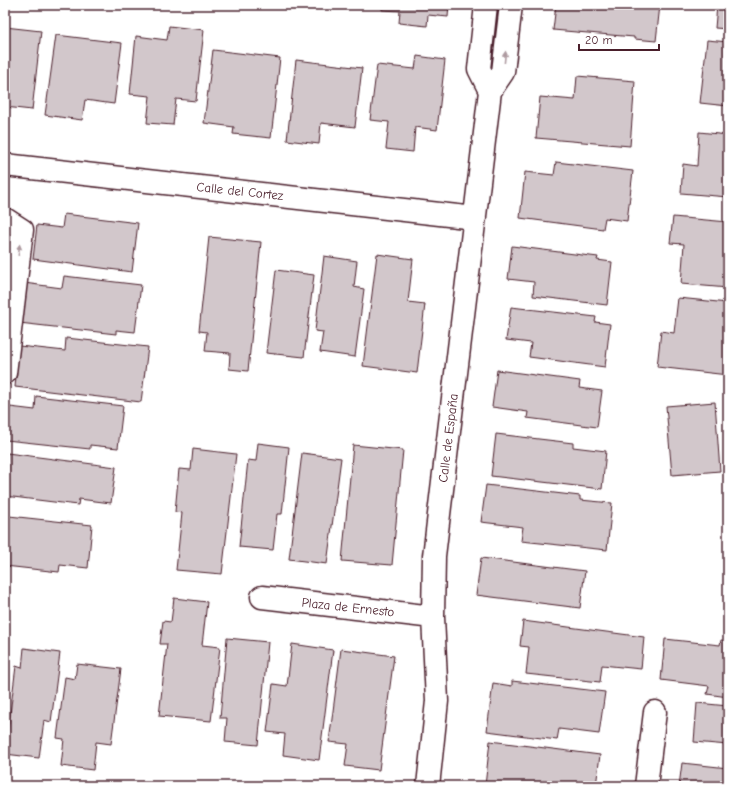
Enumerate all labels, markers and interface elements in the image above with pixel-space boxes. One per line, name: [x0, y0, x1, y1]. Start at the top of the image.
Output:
scale bar: [579, 26, 659, 52]
text: 20 m: [585, 33, 613, 47]
one-way arrow: [502, 51, 508, 63]
street label: Calle del Cortez: [196, 179, 285, 203]
one-way arrow: [16, 244, 22, 256]
street label: Calle de España: [435, 393, 461, 483]
street label: Plaza de Ernesto: [301, 595, 395, 619]

